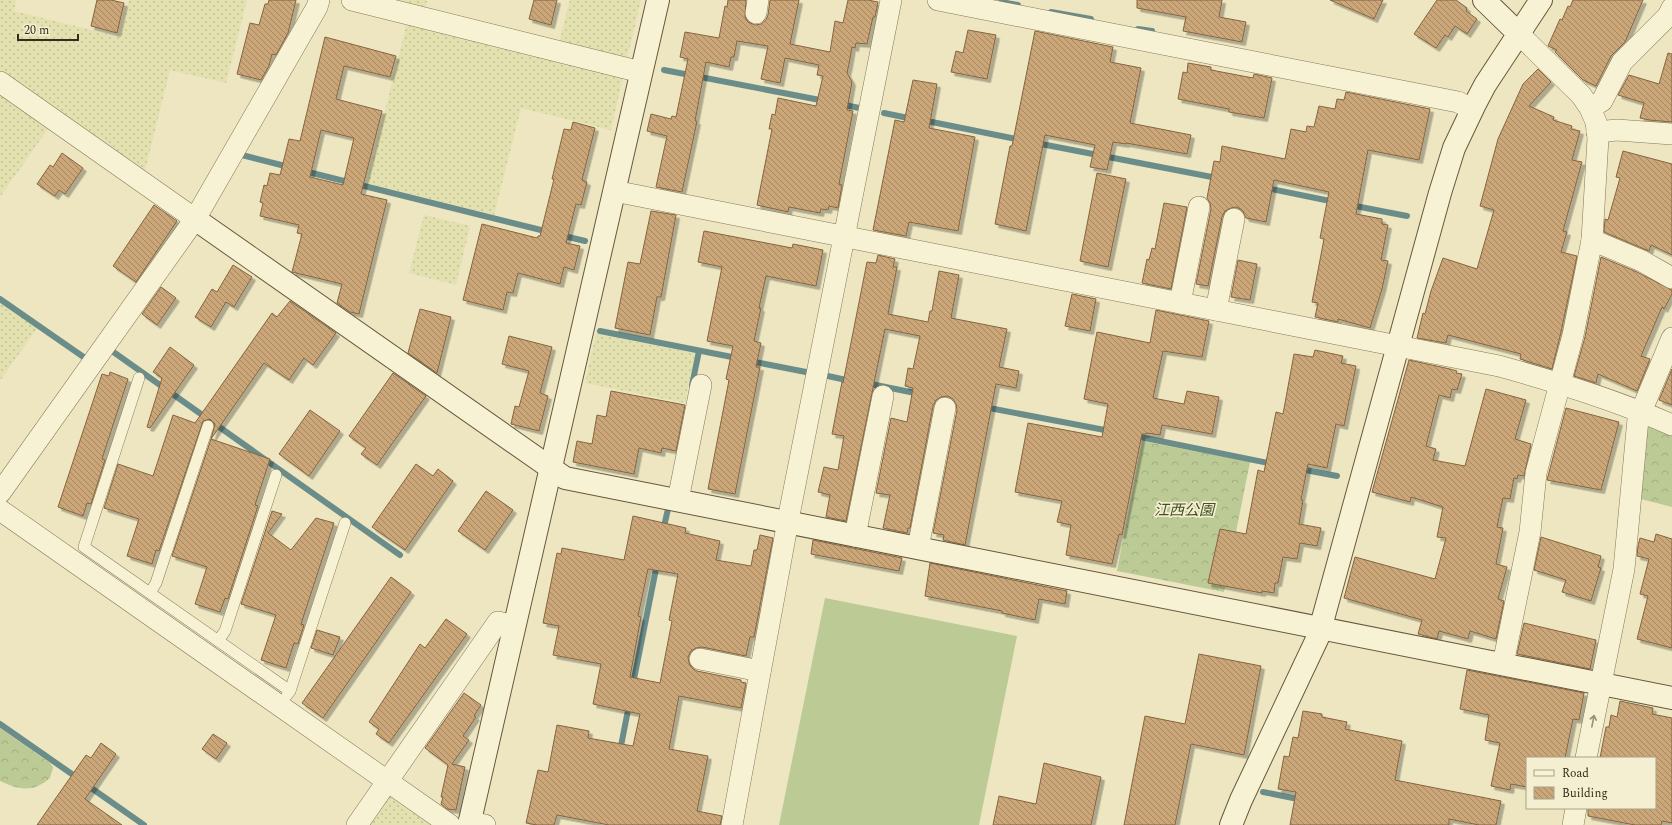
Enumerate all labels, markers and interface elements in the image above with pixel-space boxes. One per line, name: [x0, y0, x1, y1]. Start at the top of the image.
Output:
scale bar: [18, 16, 78, 42]
text: 20 m: [24, 21, 49, 40]
park label: 江西公園: [1154, 499, 1216, 522]
one-way arrow: [1590, 715, 1598, 728]
legend: [1526, 757, 1656, 809]
text: Road: [1562, 764, 1589, 783]
text: Building: [1562, 784, 1608, 803]

